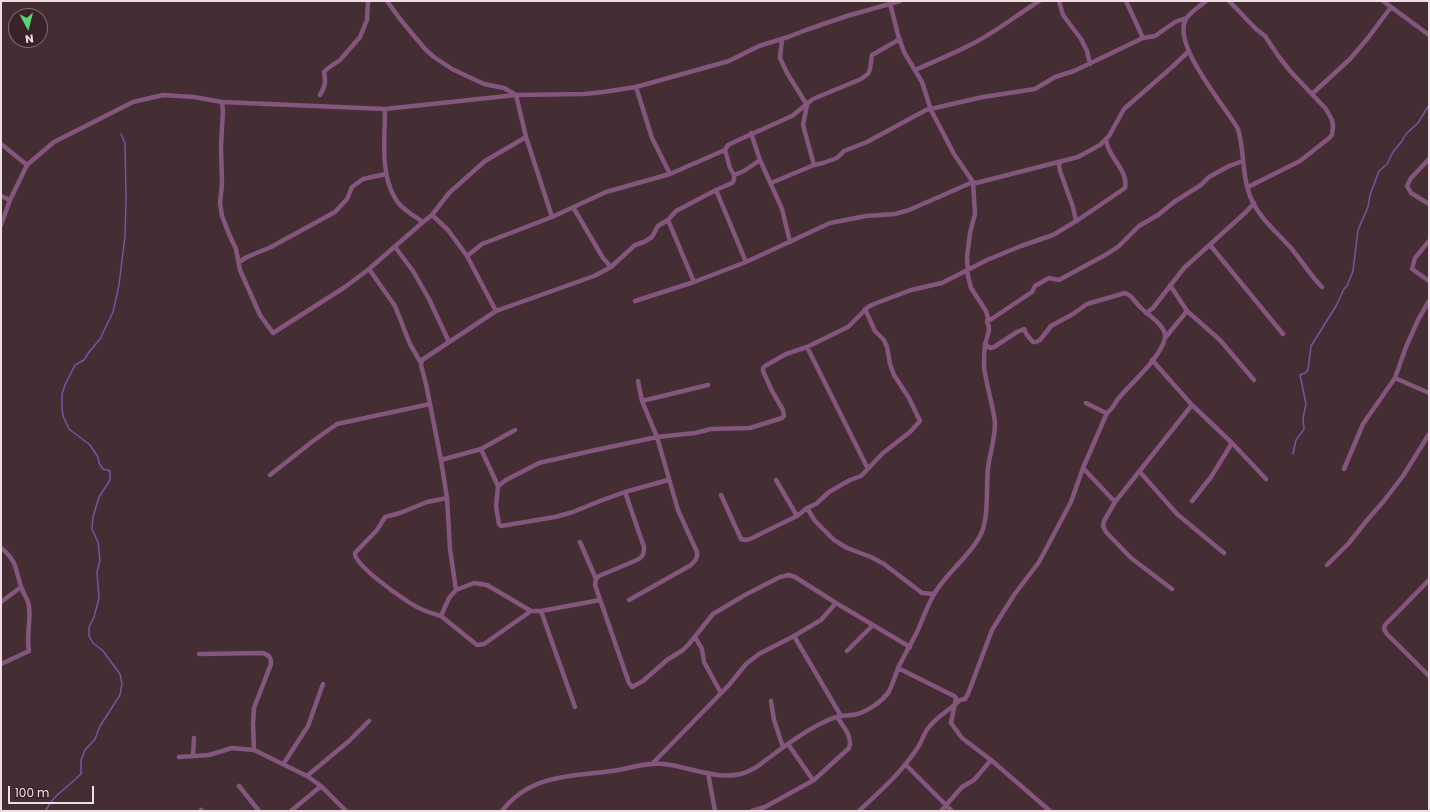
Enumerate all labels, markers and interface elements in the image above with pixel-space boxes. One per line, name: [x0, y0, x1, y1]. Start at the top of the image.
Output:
north arrow: [8, 8, 48, 48]
text: N: [24, 30, 34, 47]
scale bar: [10, 778, 96, 804]
text: 100 m: [15, 784, 49, 801]

